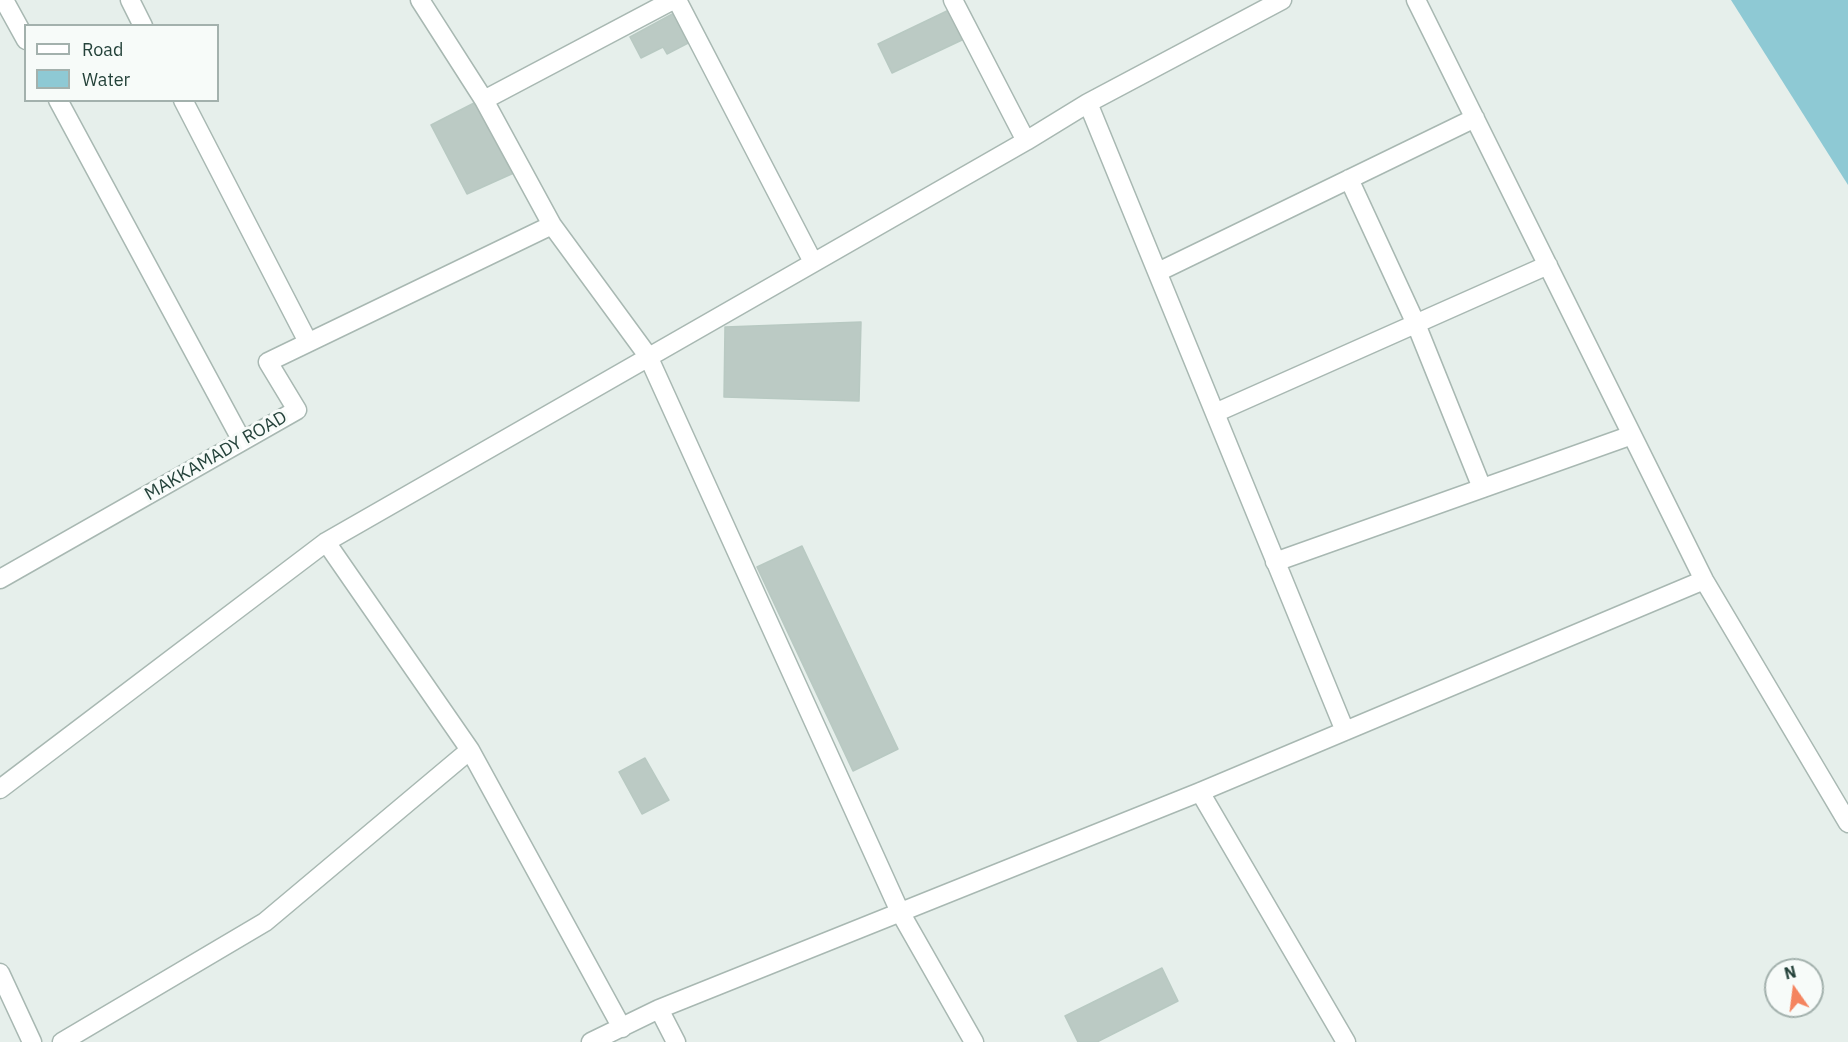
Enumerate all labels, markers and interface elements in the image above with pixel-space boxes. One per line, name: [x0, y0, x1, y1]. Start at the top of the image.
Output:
legend: [24, 24, 219, 102]
text: Road: [82, 38, 123, 61]
text: Water: [82, 68, 130, 91]
street label: MAKKAMADY ROAD: [141, 407, 291, 505]
north arrow: [1764, 958, 1824, 1018]
text: N: [1782, 961, 1798, 984]

